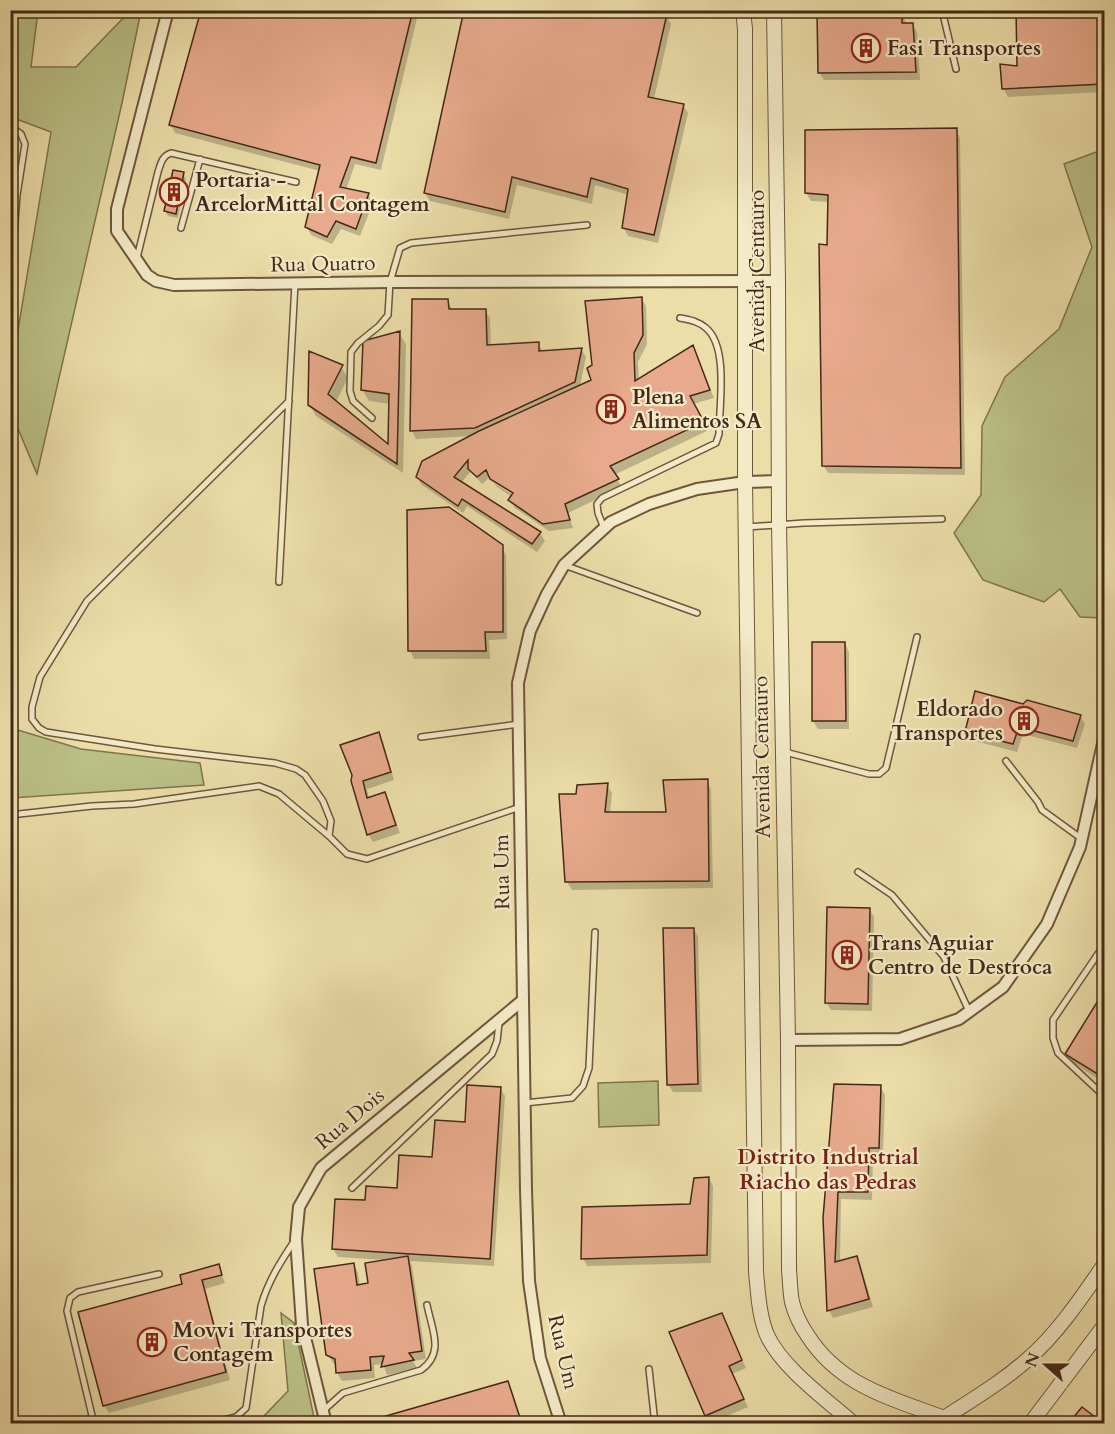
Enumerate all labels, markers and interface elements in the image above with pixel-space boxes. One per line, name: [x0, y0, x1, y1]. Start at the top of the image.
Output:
building icon: Fasi Transportes: [850, 32, 882, 64]
place label: Fasi Transportes: [887, 34, 1041, 63]
place label: Portaria - ArcelorMittal Contagem: [195, 166, 430, 219]
building icon: Portaria - ArcelorMittal Contagem: [158, 176, 190, 208]
street label: Avenida Centauro: [743, 190, 772, 352]
street label: Rua Quatro: [270, 249, 376, 279]
place label: Plena Alimentos SA: [632, 383, 762, 436]
building icon: Plena Alimentos SA: [595, 393, 627, 425]
street label: Avenida Centauro: [746, 675, 778, 839]
place label: Eldorado Transportes: [891, 695, 1003, 748]
building icon: Eldorado Transportes: [1008, 705, 1040, 737]
street label: Rua Um: [487, 834, 517, 910]
place label: Trans Aguiar Centro de Destroca: [868, 929, 1053, 982]
building icon: Trans Aguiar Centro de Destroca: [831, 939, 863, 971]
street label: Rua Dois: [309, 1081, 391, 1157]
district label: Distrito Industrial Riacho das Pedras: [737, 1142, 919, 1197]
street label: Rua Um: [540, 1312, 586, 1392]
place label: Movvi Transportes Contagem: [173, 1316, 352, 1369]
building icon: Movvi Transportes Contagem: [136, 1326, 168, 1358]
north arrow: [1016, 1335, 1076, 1395]
text: N: [1020, 1349, 1046, 1370]

